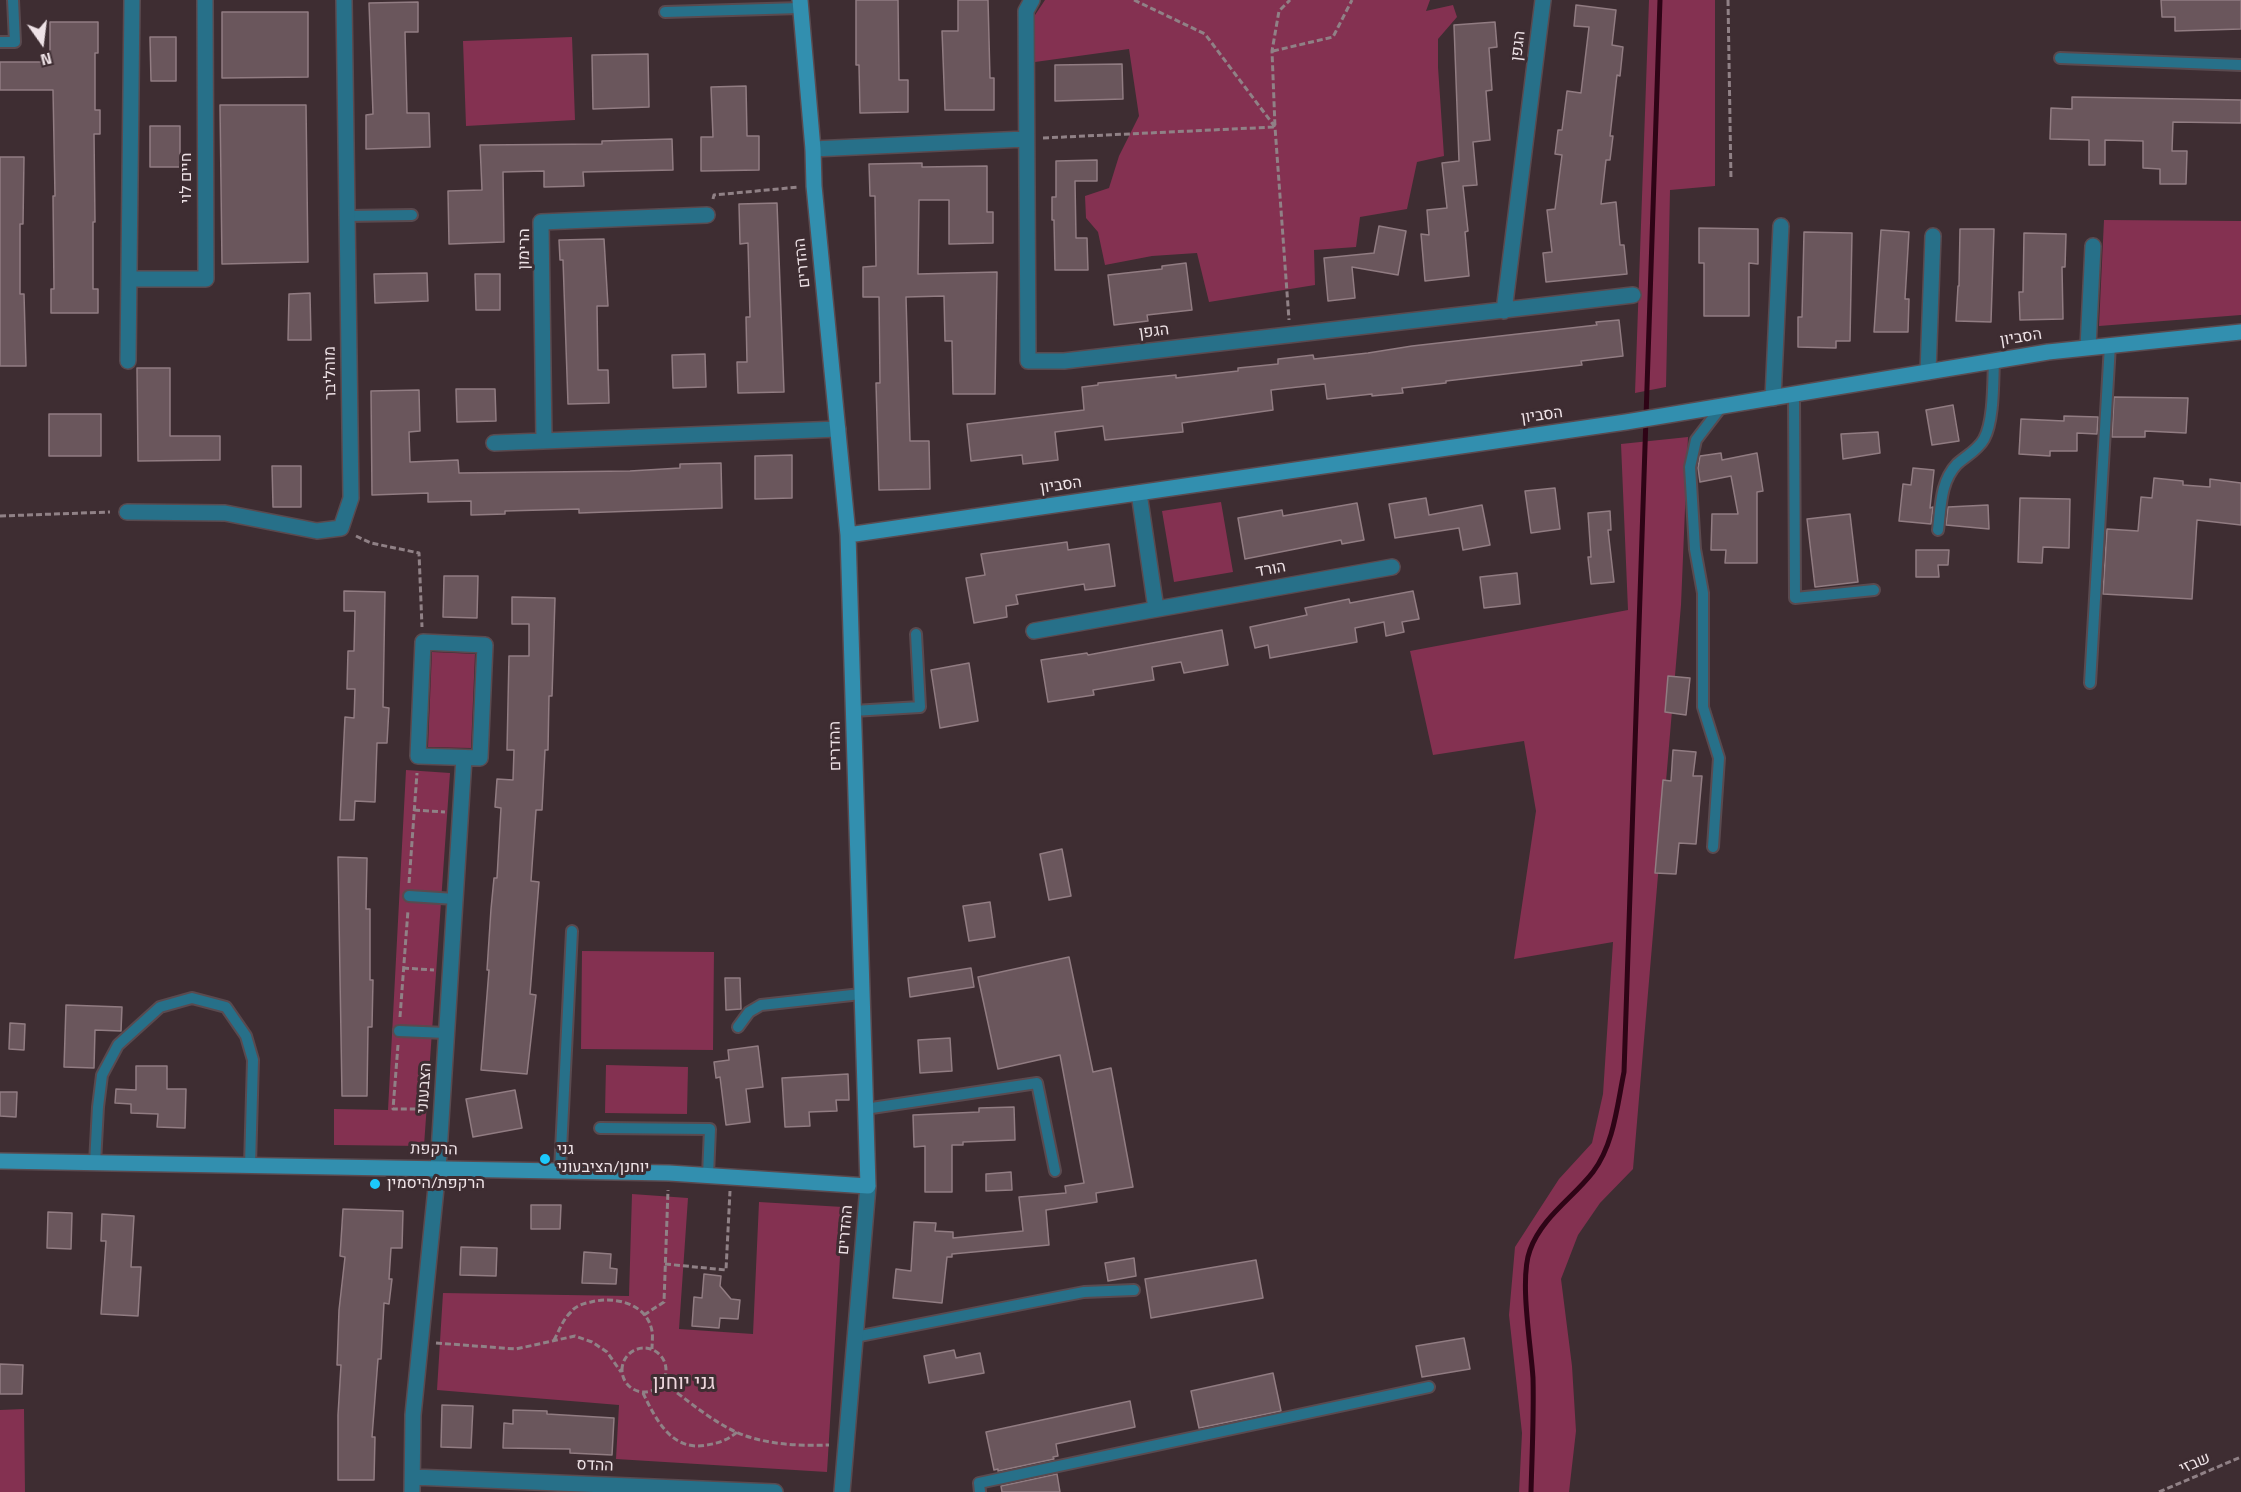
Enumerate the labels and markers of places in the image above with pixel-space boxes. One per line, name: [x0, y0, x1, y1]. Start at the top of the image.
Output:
place label: גני יוחנן/הציבעוני: [557, 1140, 649, 1178]
marker: גני יוחנן/הציבעוני: [538, 1152, 552, 1166]
place label: הרקפת/היסמין: [387, 1174, 485, 1194]
marker: הרקפת/היסמין: [368, 1177, 382, 1191]

